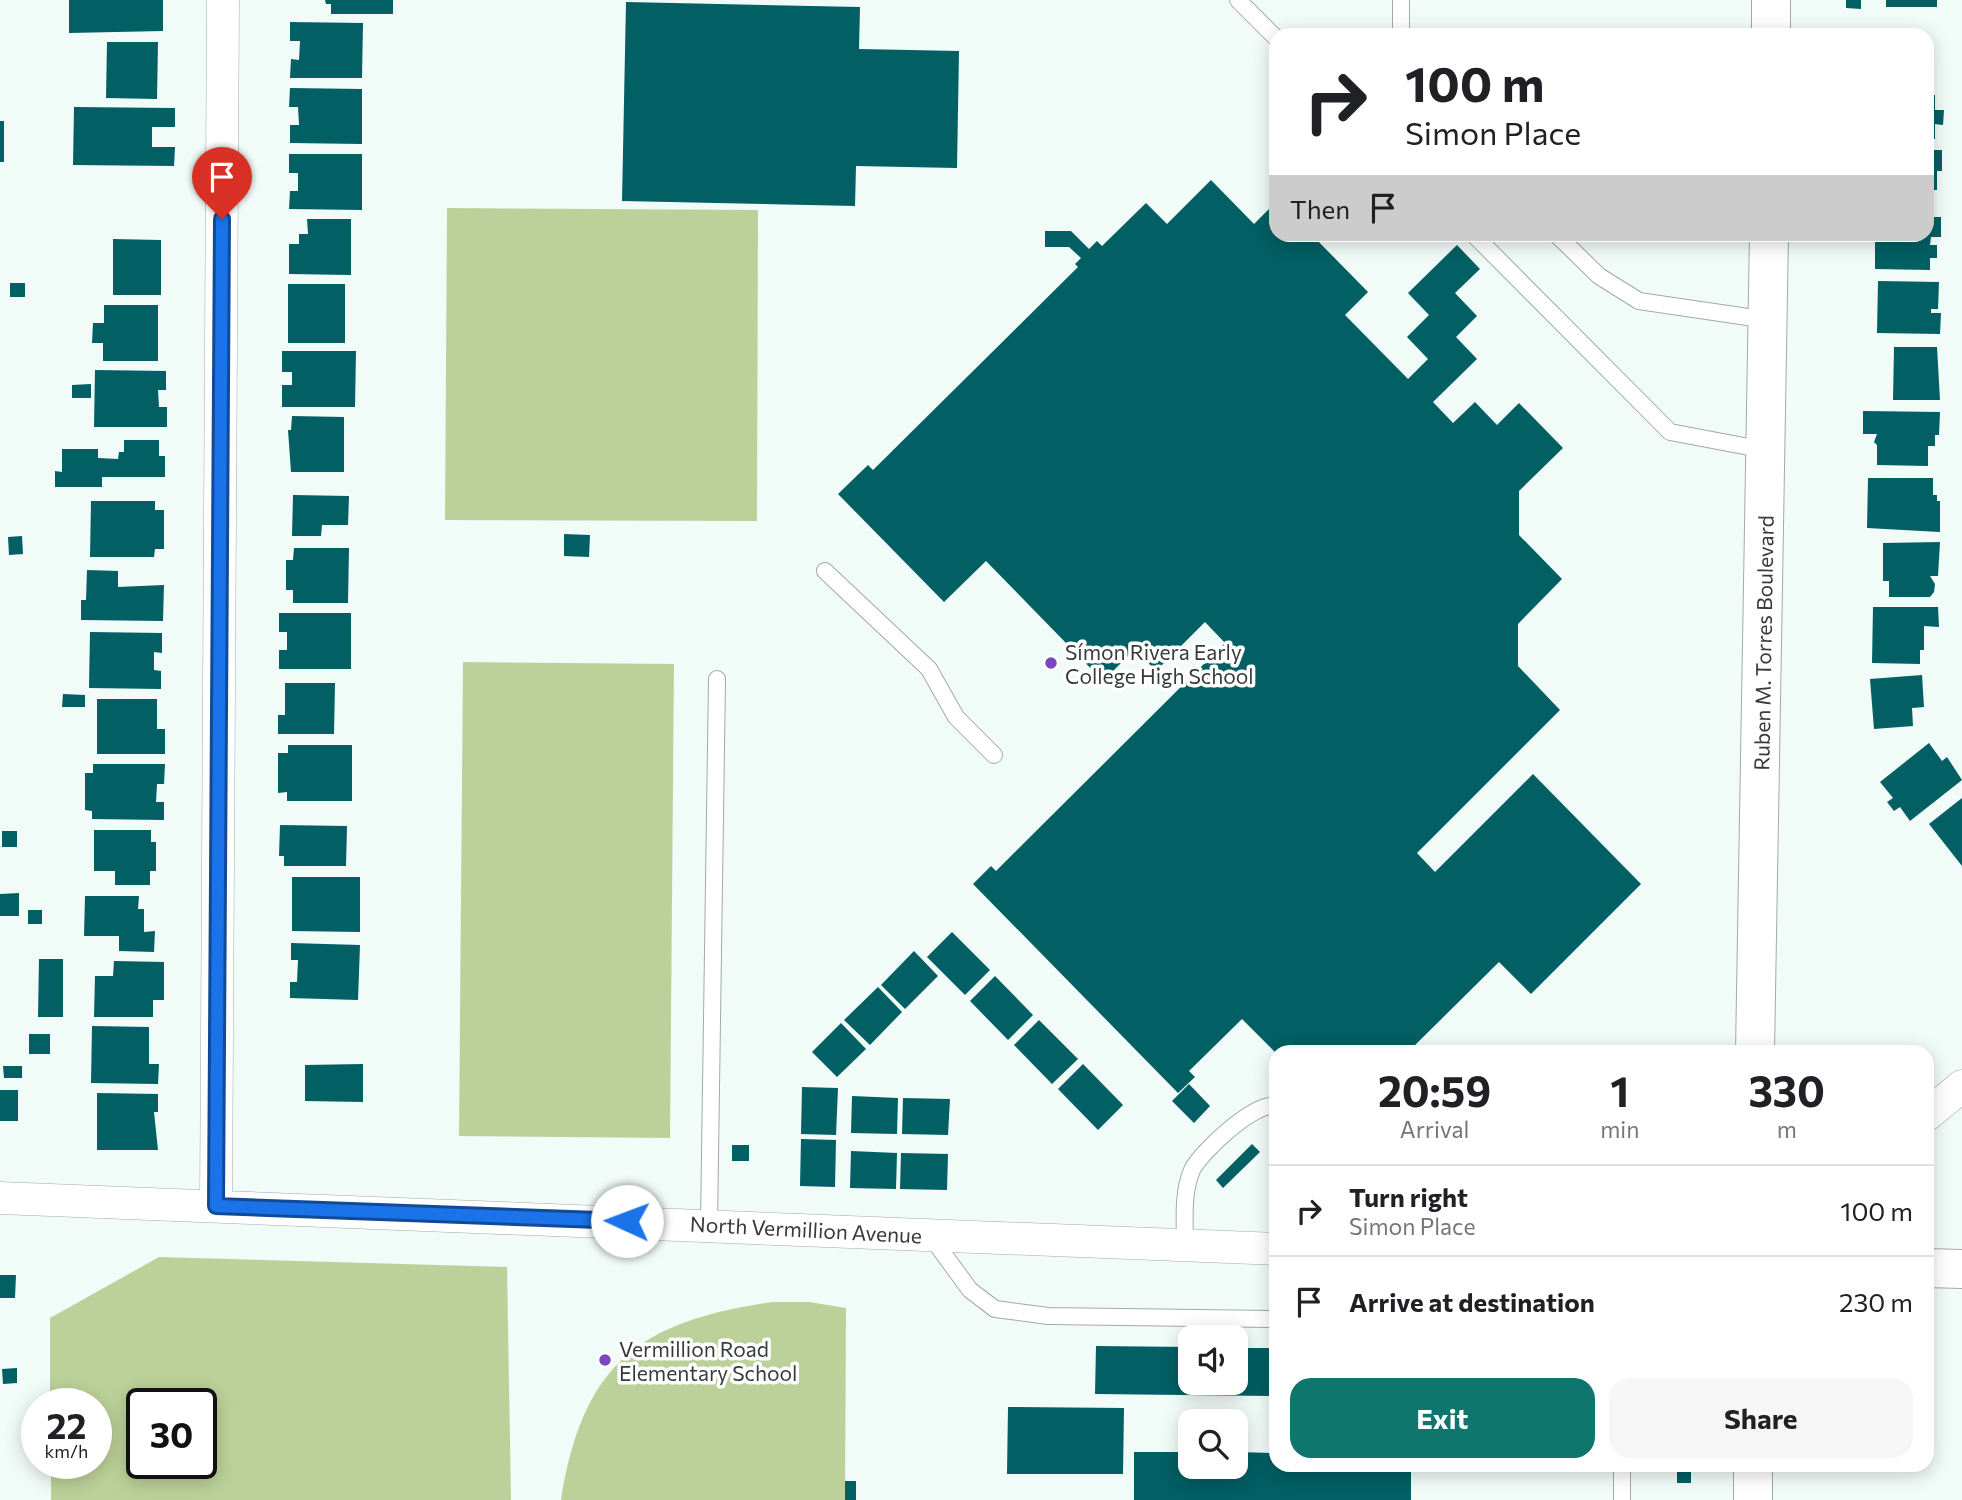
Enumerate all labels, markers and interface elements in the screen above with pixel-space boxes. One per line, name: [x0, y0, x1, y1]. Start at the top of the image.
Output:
text: 100 m: [1405, 52, 1544, 112]
icon: right: [1290, 56, 1381, 147]
text: Simon Place: [1405, 112, 1581, 152]
pin: [192, 147, 252, 219]
icon: arrive: [203, 158, 241, 196]
icon: arrive: [1364, 189, 1402, 227]
text: Then: [1290, 193, 1350, 224]
street label: Ruben M. Torres Boulevard: [1748, 515, 1778, 771]
place label: Símon Rivera Early College High School: [1065, 639, 1254, 688]
marker: Símon Rivera Early College High School: [1043, 655, 1059, 671]
text: 20:59: [1378, 1064, 1491, 1116]
text: 1: [1610, 1064, 1629, 1116]
text: 330: [1748, 1064, 1825, 1116]
text: Arrival: [1400, 1115, 1469, 1143]
text: min: [1600, 1115, 1639, 1143]
text: m: [1777, 1115, 1797, 1143]
text: Turn right: [1349, 1181, 1468, 1212]
position arrow: [590, 1184, 664, 1258]
icon: right: [1290, 1192, 1328, 1230]
text: 100 m: [1840, 1195, 1913, 1226]
street label: North Vermillion Avenue: [689, 1210, 923, 1248]
text: Simon Place: [1349, 1212, 1476, 1240]
icon: arrive: [1290, 1283, 1328, 1321]
text: Arrive at destination: [1349, 1286, 1595, 1317]
text: 230 m: [1839, 1286, 1913, 1317]
map controls: [1178, 1325, 1248, 1479]
button: sound: [1178, 1325, 1248, 1395]
place label: Vermillion Road Elementary School: [619, 1336, 797, 1385]
marker: Vermillion Road Elementary School: [597, 1352, 613, 1368]
button: Exit: [1290, 1378, 1595, 1458]
button: Share: [1609, 1378, 1913, 1458]
speed limit sign: 30: [126, 1388, 217, 1479]
text: 22: [47, 1403, 86, 1446]
button: search: [1178, 1409, 1248, 1479]
text: km/h: [45, 1440, 88, 1462]

